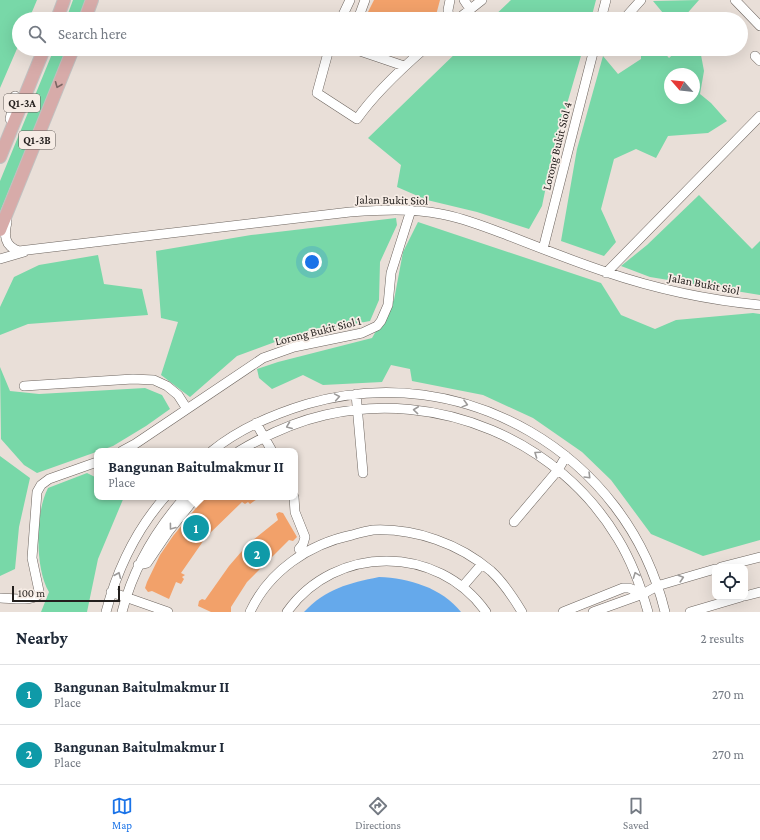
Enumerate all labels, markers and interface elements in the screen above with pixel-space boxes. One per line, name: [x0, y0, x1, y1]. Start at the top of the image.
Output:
search box: [12, 12, 748, 56]
icon: search: [26, 23, 48, 45]
text: Search here: [58, 26, 127, 42]
north arrow: [664, 68, 700, 104]
one-way arrow: [55, 82, 63, 89]
road number: Q1-3A: [4, 94, 40, 112]
street label: Lorong Bukit Siol 4: [539, 100, 575, 192]
road number: Q1-3B: [19, 131, 55, 149]
street label: Jalan Bukit Siol: [355, 192, 428, 208]
your location: [302, 252, 322, 272]
street label: Jalan Bukit Siol: [666, 270, 741, 298]
street label: Lorong Bukit Siol 1: [273, 313, 363, 348]
one-way arrow: [334, 393, 340, 402]
one-way arrow: [462, 399, 469, 407]
one-way arrow: [413, 406, 420, 415]
one-way arrow: [285, 421, 293, 429]
popup: [94, 448, 298, 500]
one-way arrow: [534, 451, 541, 459]
text: Bangunan Baitulmakmur II: [108, 459, 284, 475]
one-way arrow: [583, 471, 591, 479]
text: Place: [108, 475, 135, 490]
pin: 1: [183, 513, 209, 543]
one-way arrow: [170, 523, 177, 530]
pin: 2: [244, 539, 270, 569]
map controls: [712, 564, 748, 600]
button: locate: [712, 564, 748, 600]
one-way arrow: [113, 572, 121, 580]
one-way arrow: [632, 572, 640, 579]
one-way arrow: [678, 574, 685, 583]
scale bar: [12, 584, 120, 603]
text: 100 m: [18, 587, 45, 599]
text: Nearby: [16, 629, 68, 648]
text: 2 results: [701, 631, 744, 646]
text: Bangunan Baitulmakmur II: [54, 679, 229, 695]
text: 1: [27, 687, 31, 702]
text: 270 m: [712, 687, 744, 702]
text: Place: [54, 695, 81, 710]
text: Bangunan Baitulmakmur I: [54, 739, 224, 755]
text: 2: [26, 747, 32, 762]
text: 270 m: [712, 747, 744, 762]
text: Place: [54, 755, 81, 770]
tab: Map: [111, 795, 133, 831]
tab: Directions: [355, 795, 401, 831]
tab: Saved: [623, 795, 649, 831]

